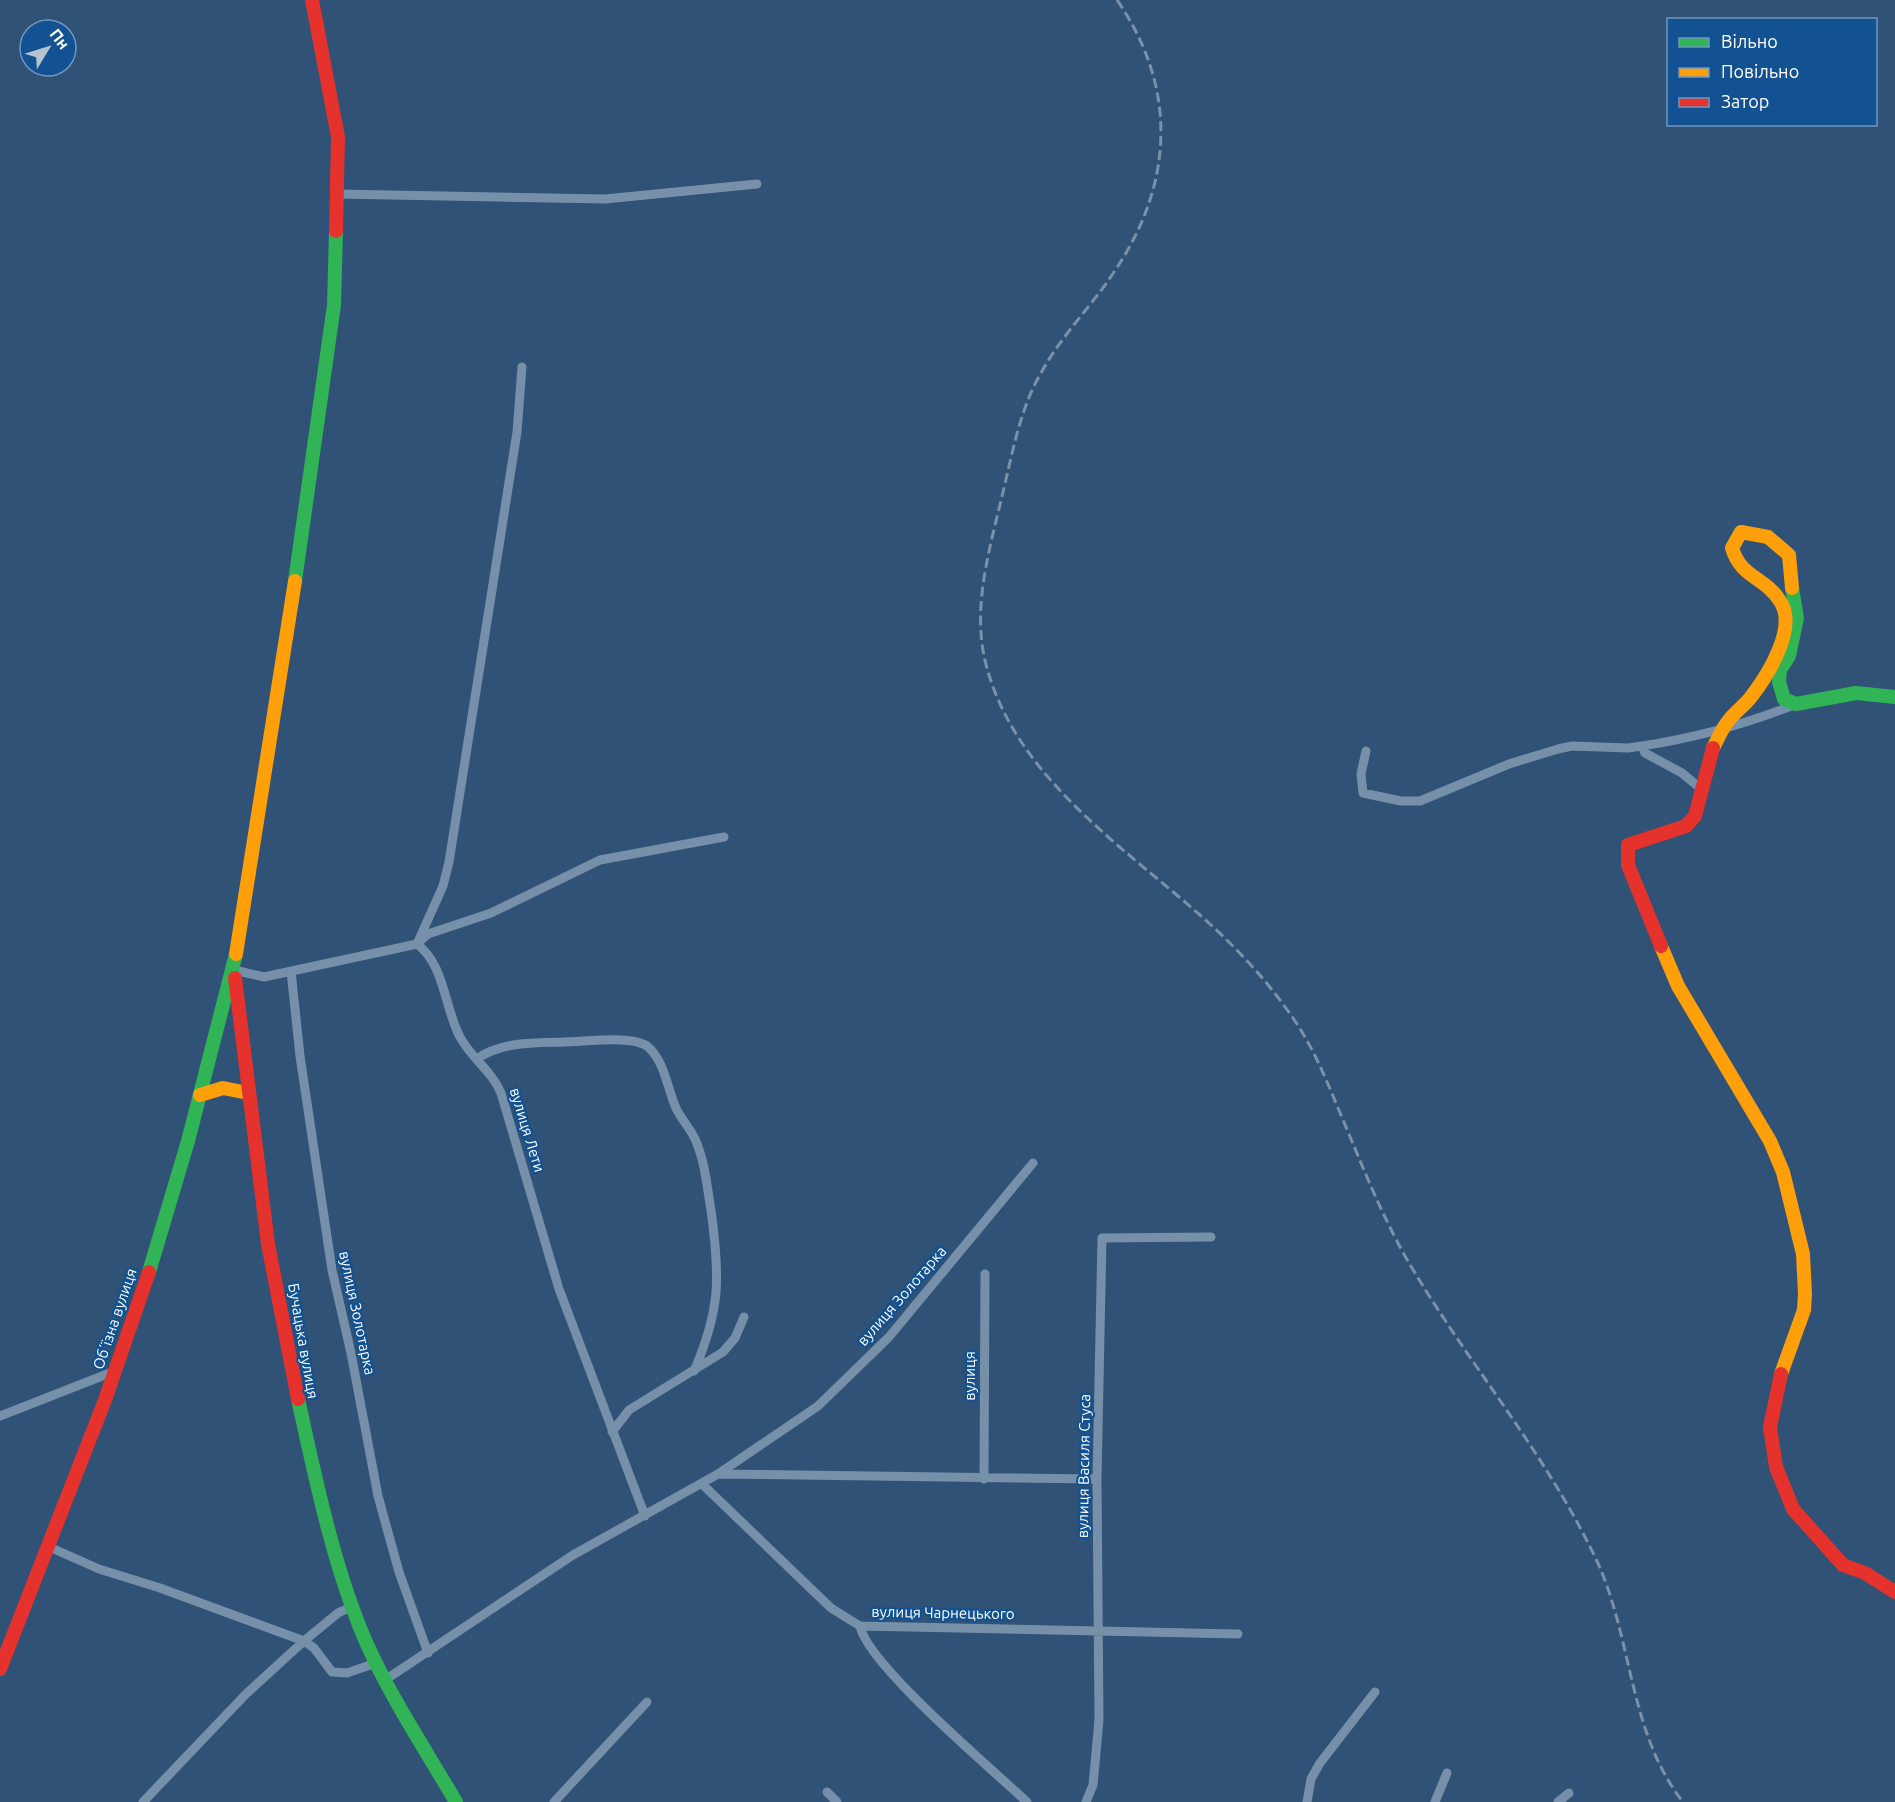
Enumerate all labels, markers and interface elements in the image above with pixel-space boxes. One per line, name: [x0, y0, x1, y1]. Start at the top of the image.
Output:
north arrow: [18, 18, 78, 78]
legend: [1667, 18, 1877, 126]
text: Пн: [46, 25, 73, 53]
text: Вільно: [1721, 31, 1778, 51]
text: Повільно: [1721, 61, 1799, 81]
text: Затор: [1721, 91, 1769, 111]
street label: вулиця Лети: [507, 1086, 548, 1174]
street label: вулиця Золотарка: [854, 1242, 950, 1349]
street label: вулиця Золотарка: [336, 1249, 379, 1377]
street label: Обʼїзна вулиця: [89, 1266, 140, 1372]
street label: Бучацька вулиця: [285, 1282, 322, 1400]
street label: вулиця: [961, 1351, 978, 1401]
street label: вулиця Василя Стуса: [1074, 1394, 1093, 1538]
street label: вулиця Чарнецького: [871, 1603, 1015, 1622]

